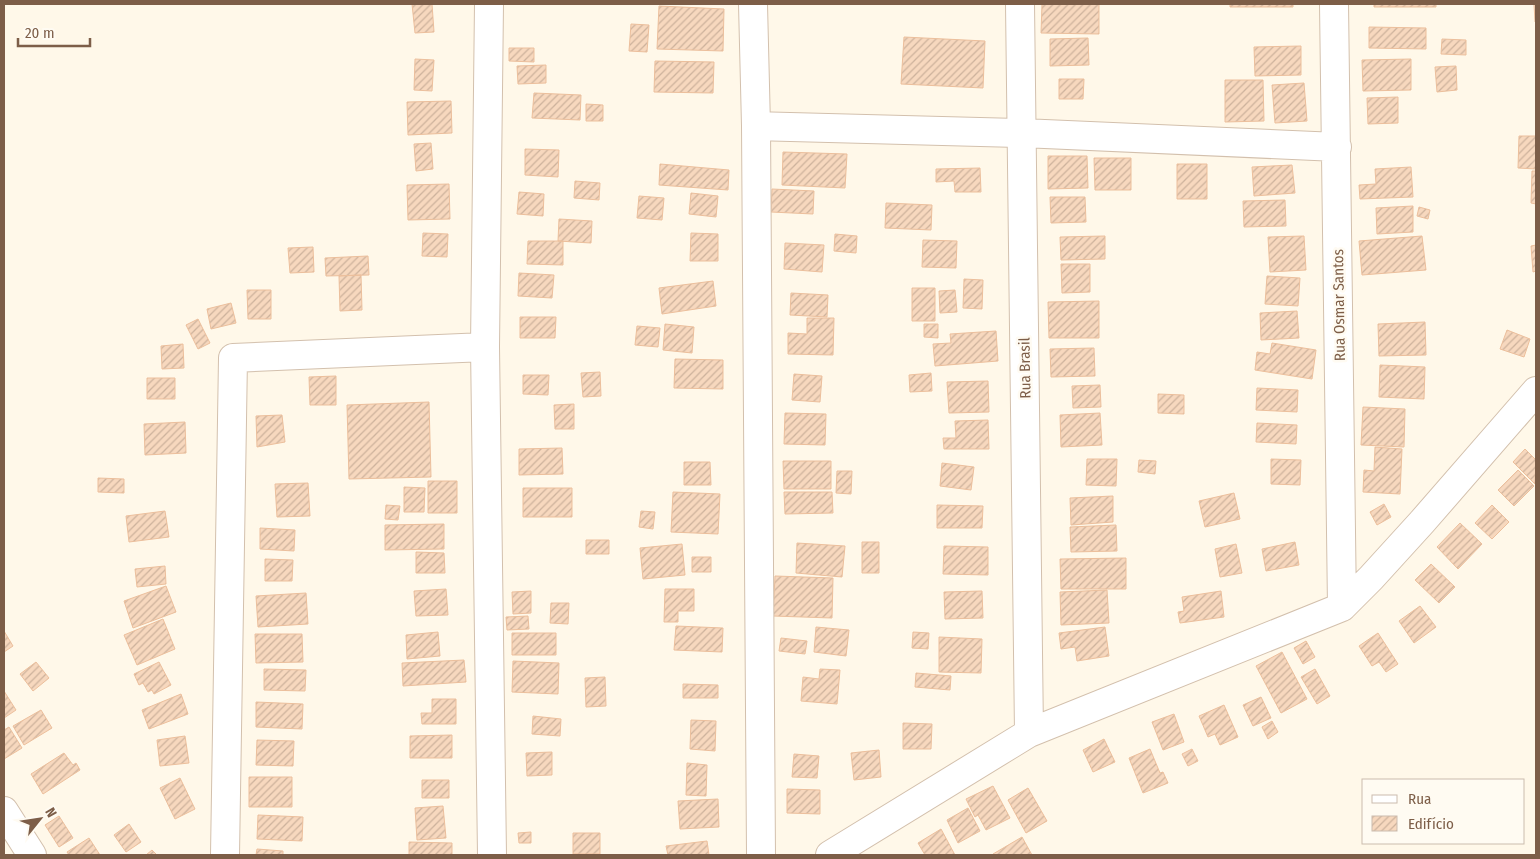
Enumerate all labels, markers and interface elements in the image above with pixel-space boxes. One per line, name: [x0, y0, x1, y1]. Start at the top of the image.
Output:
scale bar: [18, 15, 90, 47]
text: 20 m: [25, 24, 55, 42]
street label: Rua Osmar Santos: [1329, 249, 1349, 361]
street label: Rua Brasil: [1015, 337, 1035, 399]
legend: [1362, 779, 1525, 844]
text: Rua: [1408, 790, 1431, 808]
north arrow: [15, 794, 65, 844]
text: N: [41, 805, 60, 821]
text: Edifício: [1408, 815, 1454, 833]

